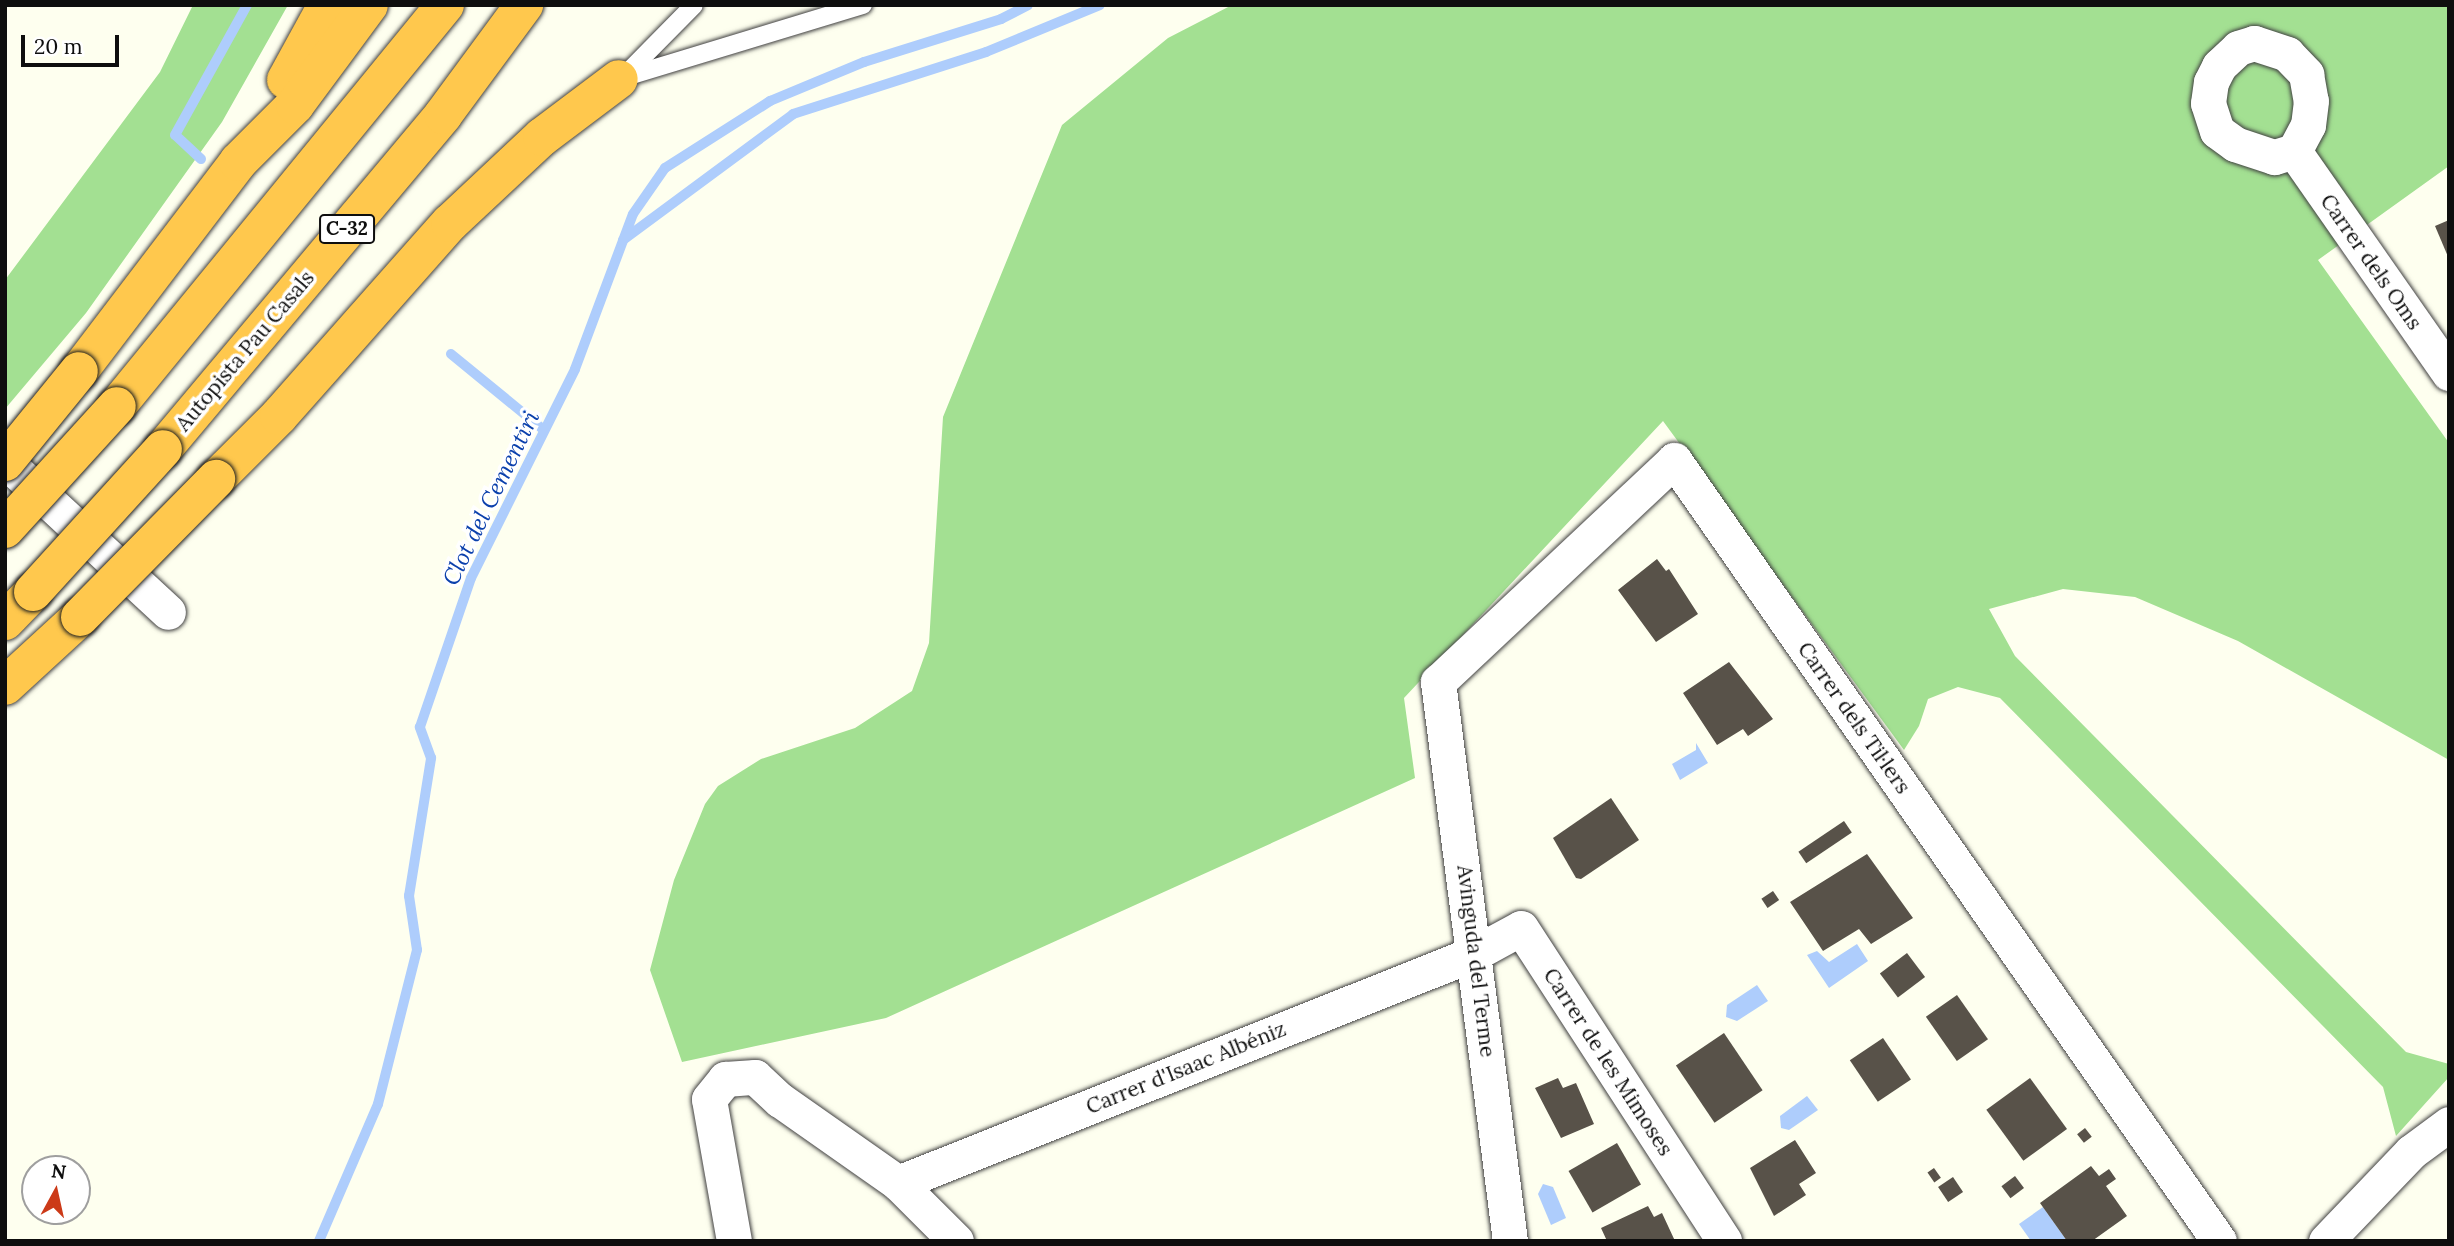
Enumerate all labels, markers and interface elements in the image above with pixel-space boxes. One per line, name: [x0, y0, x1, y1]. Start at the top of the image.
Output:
scale bar: [24, 21, 122, 65]
text: 20 m: [34, 33, 83, 60]
street label: Carrer dels Oms: [2315, 189, 2427, 335]
road number: C-32: [319, 214, 375, 244]
street label: Autopista Pau Casals: [171, 266, 319, 436]
water label: Clot del Cementiri: [437, 406, 545, 590]
street label: Carrer dels Til·lers: [1792, 637, 1916, 799]
street label: Avinguda del Terme: [1452, 864, 1500, 1058]
street label: Carrer de les Mimoses: [1538, 964, 1678, 1160]
street label: Carrer d'Isaac Albéniz: [1082, 1016, 1290, 1120]
north arrow: [21, 1155, 91, 1225]
text: N: [50, 1158, 68, 1184]

